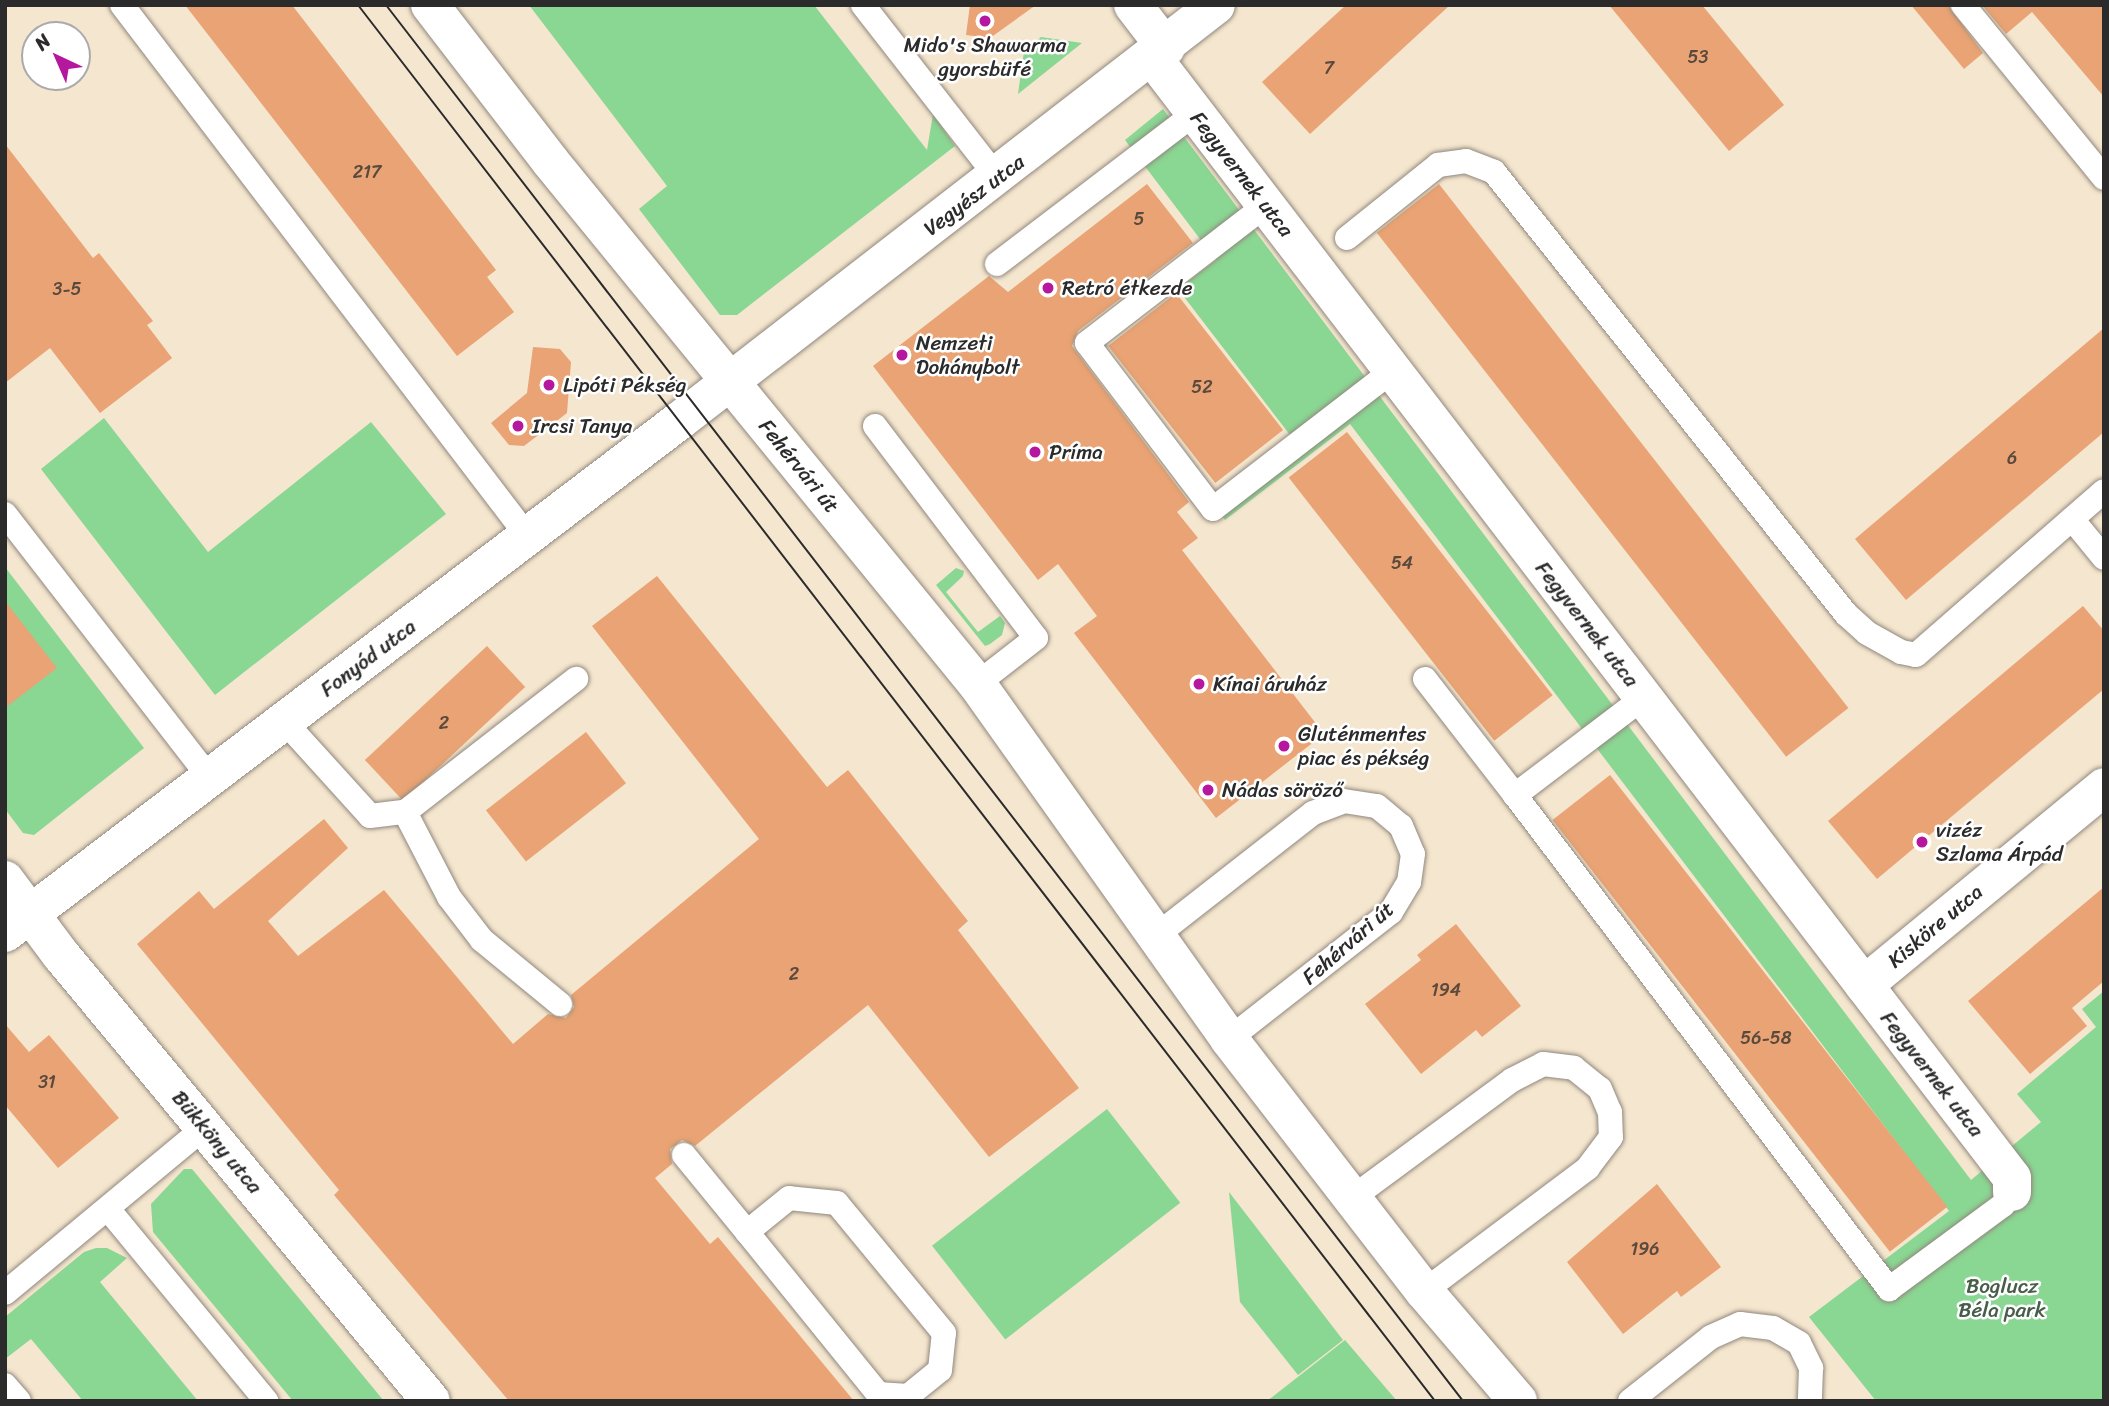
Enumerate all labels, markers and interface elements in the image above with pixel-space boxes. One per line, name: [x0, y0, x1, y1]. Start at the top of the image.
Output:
marker: Mido's Shawarma gyorsbüfé: [977, 13, 993, 29]
north arrow: [21, 21, 91, 91]
text: N: [26, 26, 59, 58]
place label: Mido's Shawarma gyorsbüfé: [904, 32, 1066, 82]
house number: 53: [1688, 46, 1708, 68]
house number: 7: [1324, 57, 1334, 79]
street label: Fegyvernek utca: [1185, 106, 1299, 242]
street label: Vegyész utca: [919, 149, 1029, 241]
house number: 217: [353, 161, 381, 183]
house number: 5: [1134, 208, 1144, 230]
place label: Retró étkezde: [1062, 275, 1193, 301]
house number: 3-5: [52, 278, 82, 300]
marker: Retró étkezde: [1040, 280, 1056, 296]
place label: Nemzeti Dohánybolt: [916, 330, 1019, 380]
marker: Nemzeti Dohánybolt: [894, 347, 910, 363]
place label: Lipóti Pékség: [563, 372, 686, 398]
house number: 52: [1191, 376, 1213, 398]
marker: Lipóti Pékség: [541, 377, 557, 393]
place label: Ircsi Tanya: [532, 413, 632, 439]
street label: Fehérvári út: [754, 414, 844, 518]
marker: Ircsi Tanya: [510, 418, 526, 434]
place label: Príma: [1049, 439, 1103, 465]
marker: Príma: [1027, 444, 1043, 460]
house number: 6: [2007, 447, 2017, 469]
house number: 54: [1391, 552, 1413, 574]
street label: Fegyvernek utca: [1530, 556, 1644, 692]
street label: Fonyód utca: [315, 614, 421, 702]
place label: Kínai áruház: [1213, 671, 1327, 697]
marker: Kínai áruház: [1191, 676, 1207, 692]
house number: 2: [439, 712, 449, 734]
place label: Gluténmentes piac és pékség: [1298, 721, 1430, 771]
marker: Gluténmentes piac és pékség: [1276, 738, 1292, 754]
place label: Nádas söröző: [1222, 777, 1344, 803]
marker: Nádas söröző: [1200, 782, 1216, 798]
place label: vizéz Szlama Árpád: [1936, 817, 2063, 867]
marker: vizéz Szlama Árpád: [1914, 834, 1930, 850]
street label: Kisköre utca: [1882, 879, 1988, 973]
street label: Fehérvári út: [1297, 896, 1399, 990]
house number: 2: [789, 963, 799, 985]
house number: 194: [1431, 979, 1461, 1001]
street label: Fegyvernek utca: [1875, 1006, 1989, 1142]
house number: 56-58: [1740, 1027, 1792, 1049]
house number: 31: [38, 1071, 56, 1093]
street label: Bükköny utca: [167, 1085, 267, 1199]
house number: 196: [1631, 1238, 1659, 1260]
park label: Boglucz Béla park: [1958, 1273, 2046, 1323]

